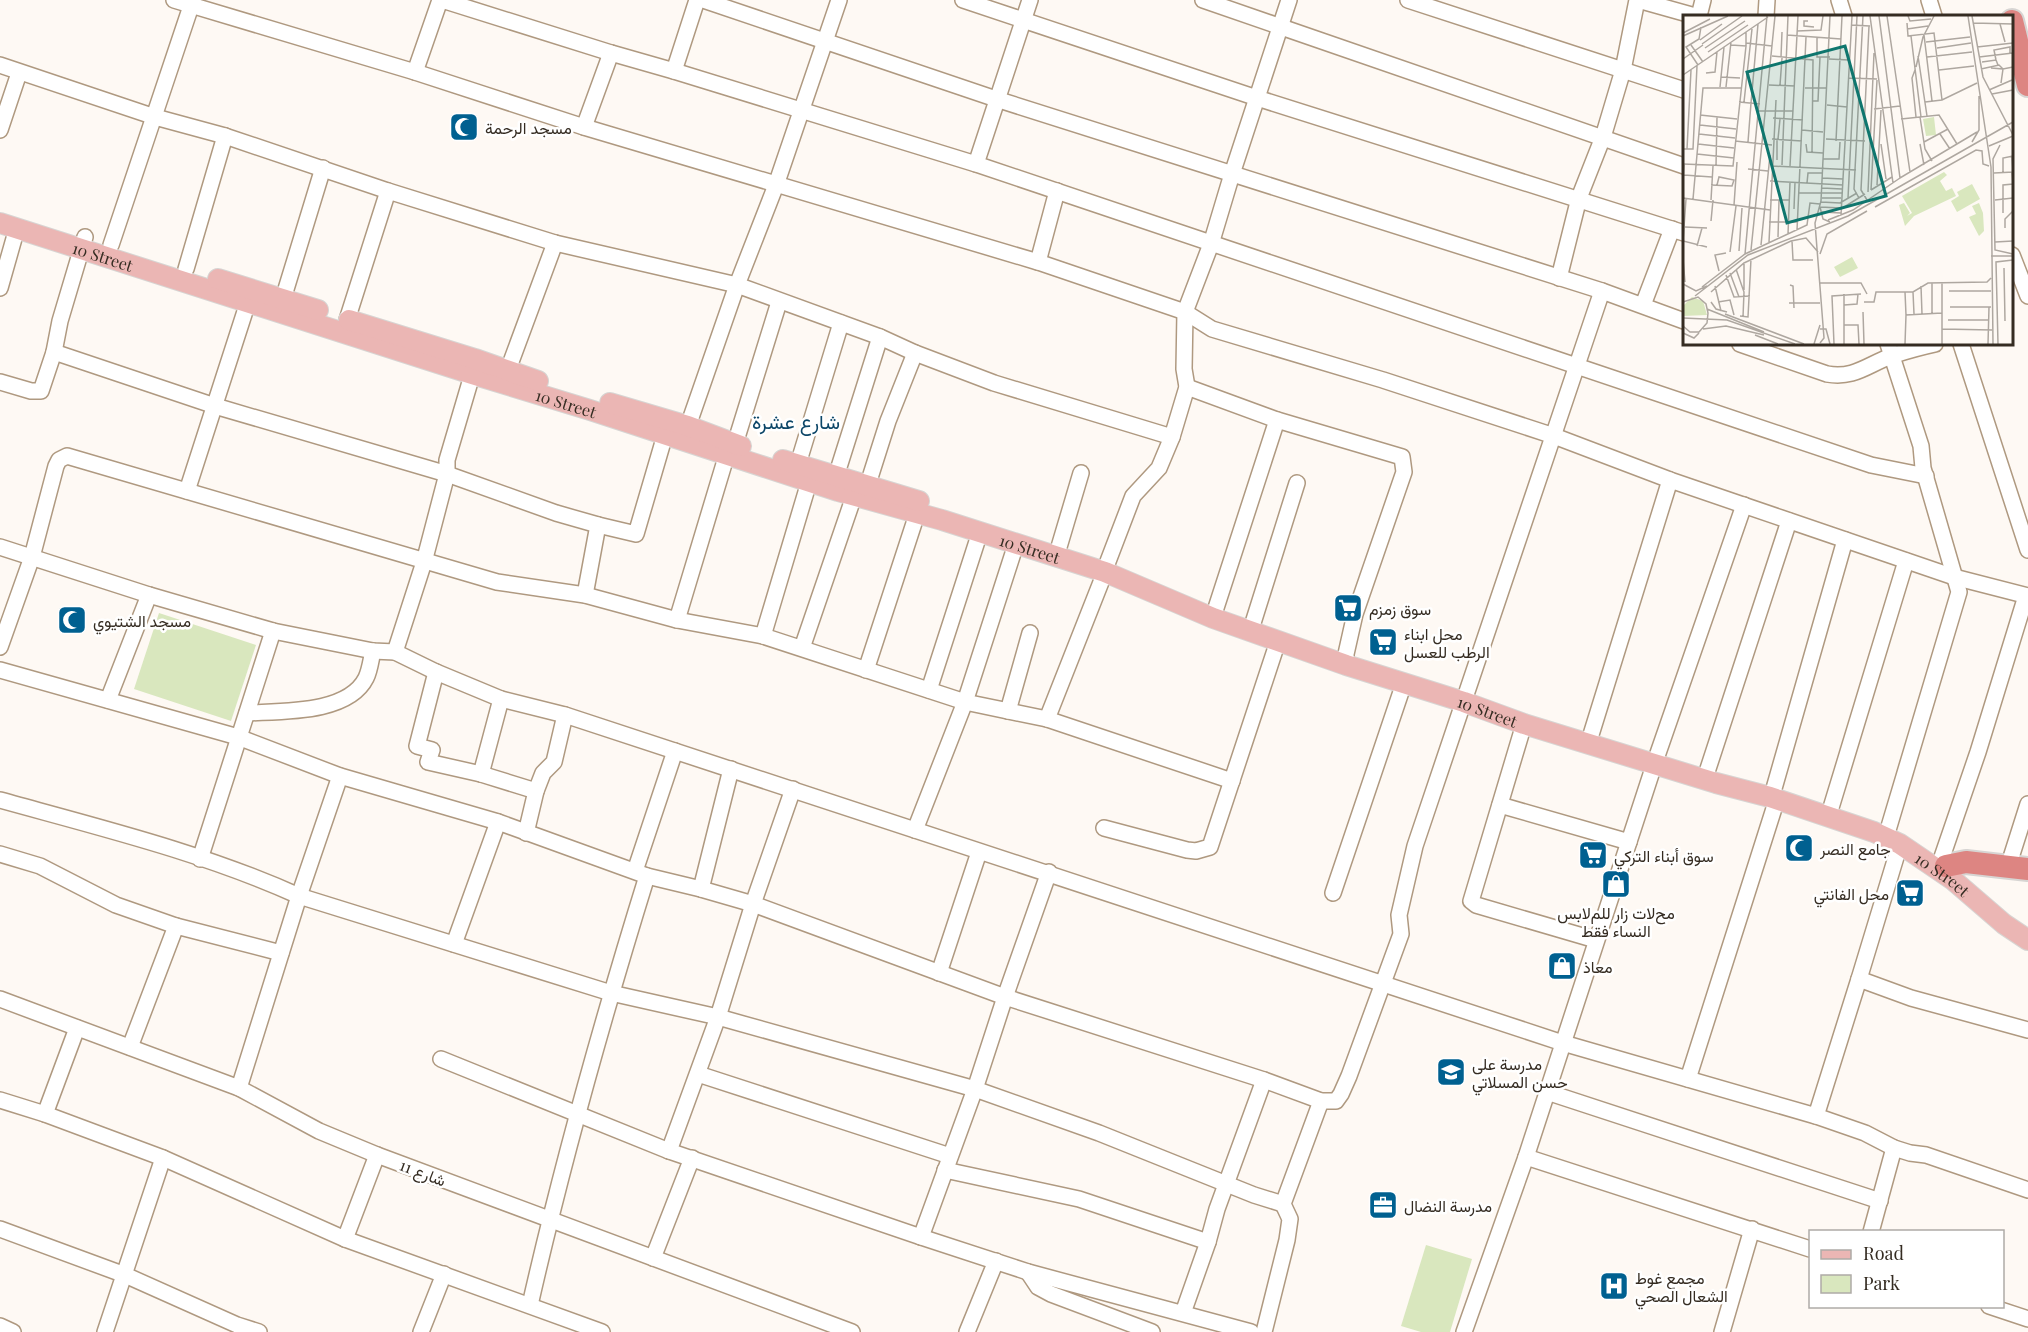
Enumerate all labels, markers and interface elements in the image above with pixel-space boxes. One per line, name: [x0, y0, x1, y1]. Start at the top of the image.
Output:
inset map: [1683, 15, 2013, 345]
mosque icon: مسجد الرحمة: [448, 111, 480, 143]
place label: مسجد الرحمة: [485, 117, 572, 139]
street label: 10 Street: [70, 236, 136, 276]
street label: 10 Street: [533, 384, 600, 422]
district label: شارع عشرة: [752, 407, 840, 436]
street label: 10 Street: [997, 529, 1063, 568]
supermarket icon: سوق زمزم: [1332, 592, 1364, 624]
place label: سوق زمزم: [1369, 598, 1431, 620]
mosque icon: مسجد الشتيوي: [56, 604, 88, 636]
place label: مسجد الشتيوي: [93, 610, 191, 635]
place label: محل ابناء الرطب للعسل: [1404, 623, 1490, 663]
supermarket icon: محل ابناء الرطب للعسل: [1367, 626, 1399, 658]
street label: 10 Street: [1455, 690, 1521, 731]
mosque icon: جامع النصر: [1783, 832, 1815, 864]
place label: جامع النصر: [1819, 838, 1891, 861]
supermarket icon: سوق أبناء التركي: [1577, 839, 1609, 871]
place label: سوق أبناء التركي: [1614, 845, 1714, 870]
street label: 10 Street: [1911, 847, 1975, 901]
shop icon: محﻻت زار للمﻻبس النساء فقط: [1600, 868, 1632, 900]
supermarket icon: محل الفانتي: [1894, 877, 1926, 909]
place label: محل الفانتي: [1814, 883, 1889, 908]
place label: محﻻت زار للمﻻبس النساء فقط: [1557, 902, 1675, 941]
shop icon: معاذ: [1546, 950, 1578, 982]
place label: معاذ: [1583, 956, 1613, 977]
place label: مدرسة على حسن المسلاتي: [1472, 1053, 1568, 1096]
school or university icon: مدرسة على حسن المسلاتي: [1435, 1056, 1467, 1088]
street label: شارع 11: [396, 1154, 449, 1192]
office icon: مدرسة النضال: [1367, 1189, 1399, 1221]
place label: مدرسة النضال: [1404, 1195, 1492, 1217]
legend: [1809, 1230, 2004, 1308]
text: Road: [1863, 1241, 1904, 1265]
place label: مجمع غوط الشعال الصحي: [1635, 1267, 1728, 1310]
hospital icon: مجمع غوط الشعال الصحي: [1598, 1270, 1630, 1302]
text: Park: [1863, 1271, 1900, 1295]

